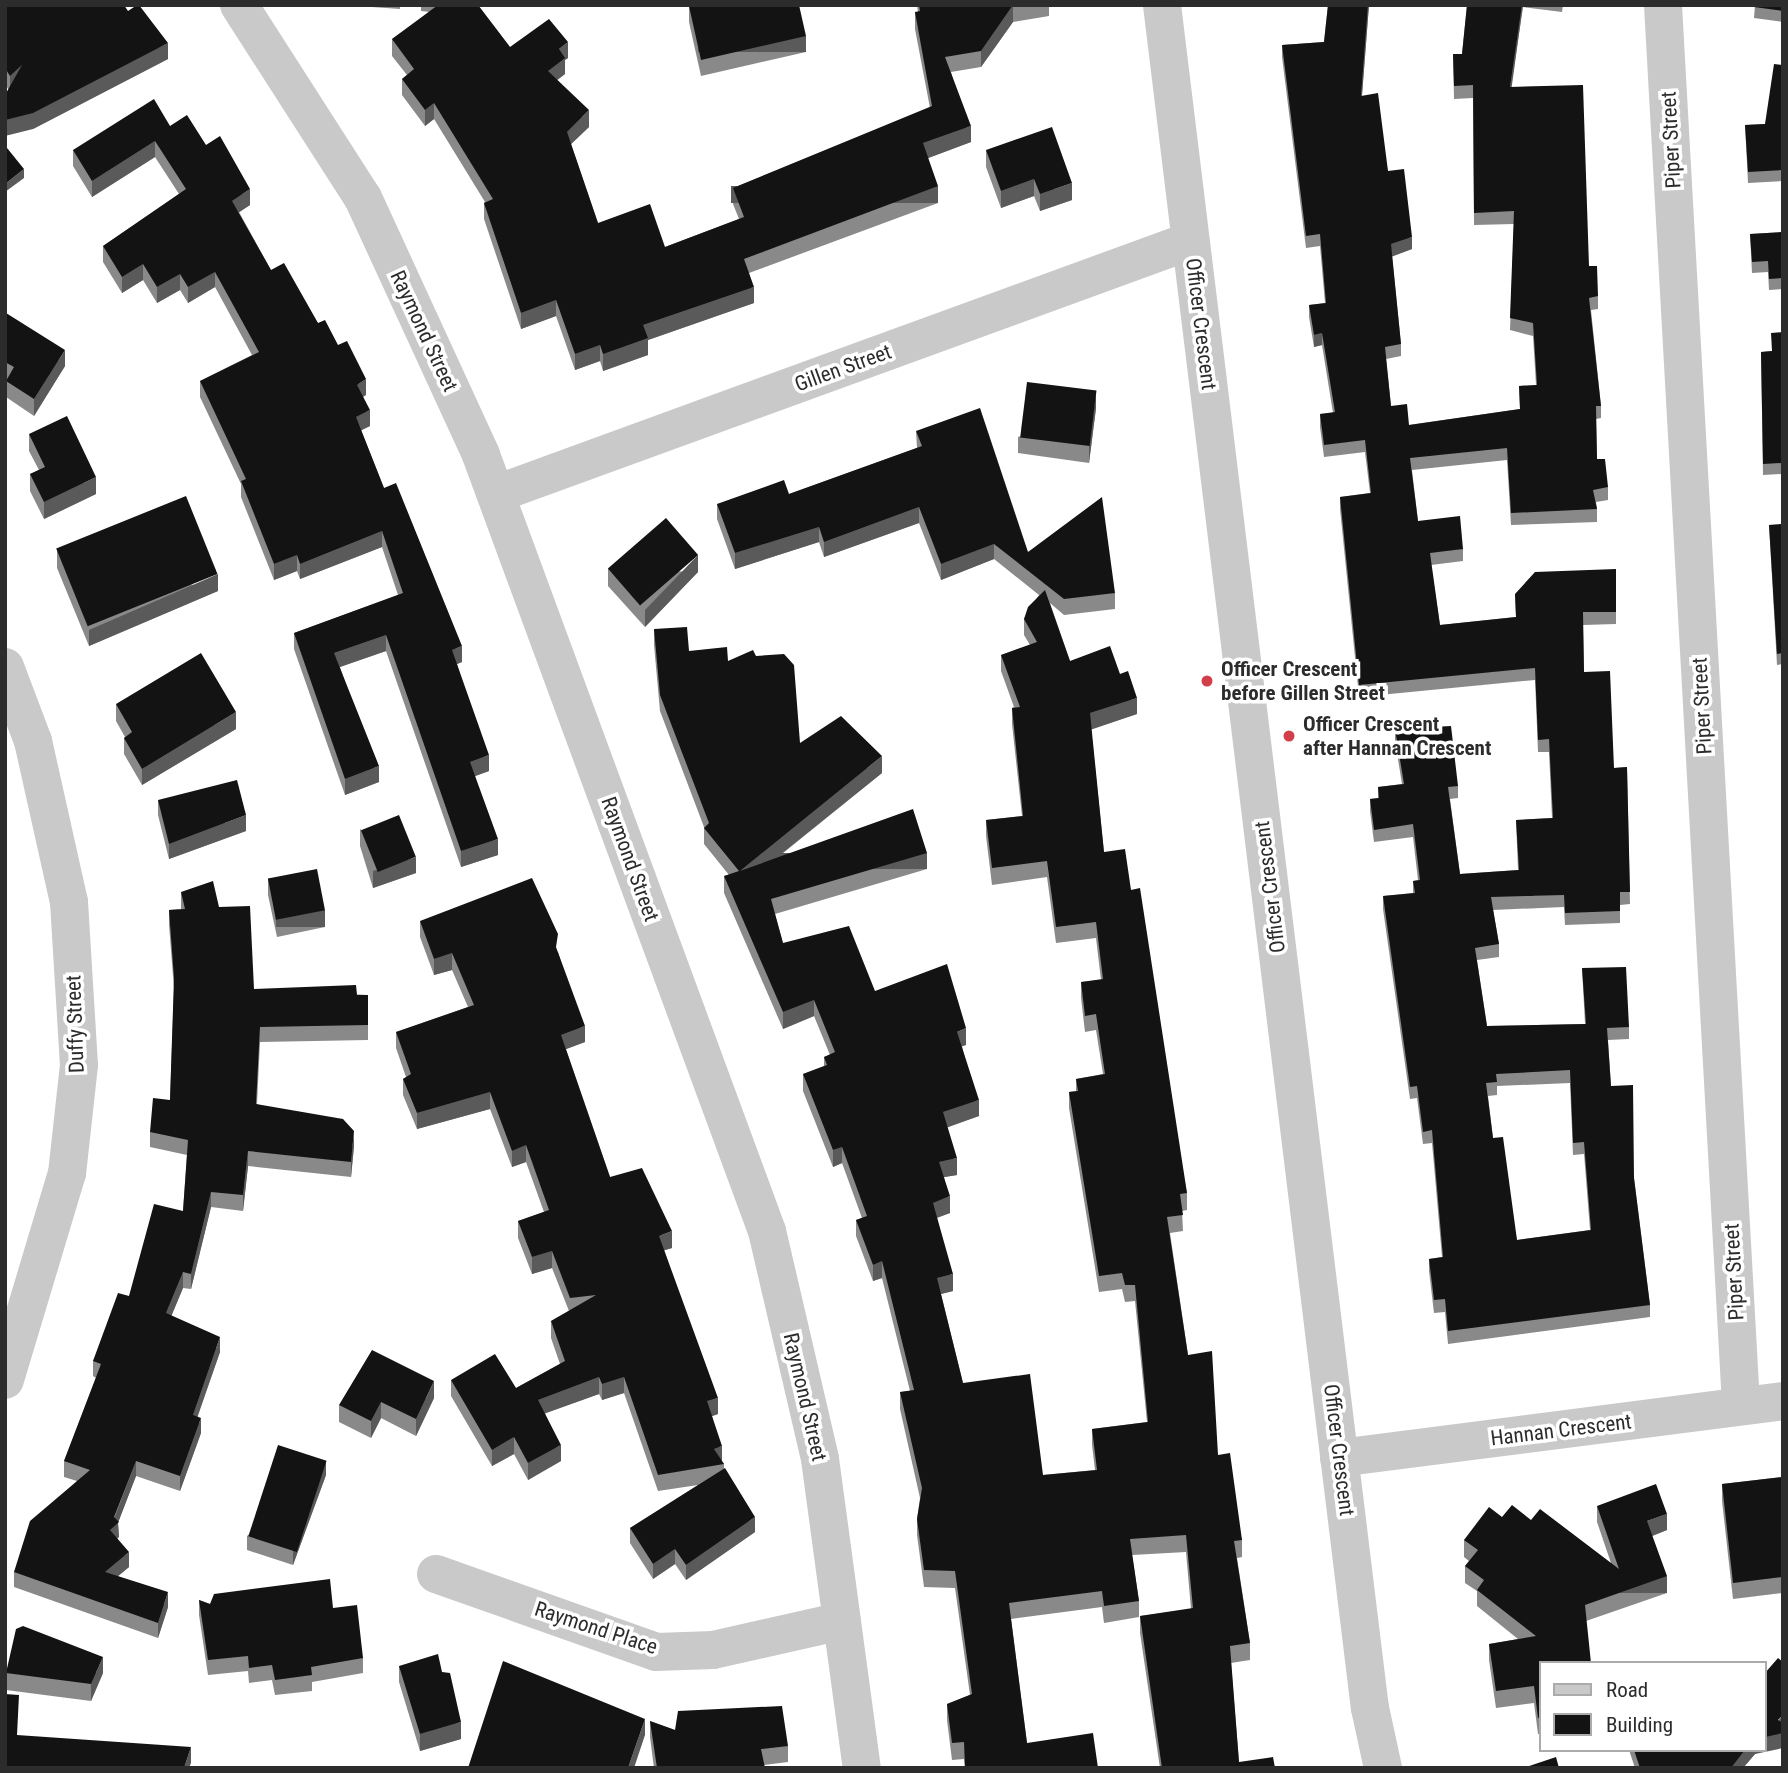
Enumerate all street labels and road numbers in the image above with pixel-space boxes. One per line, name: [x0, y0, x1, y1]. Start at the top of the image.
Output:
street label: Piper Street: [1656, 91, 1686, 189]
street label: Officer Crescent: [1180, 257, 1222, 391]
street label: Raymond Street: [385, 266, 463, 396]
street label: Gillen Street: [791, 339, 895, 397]
street label: Piper Street: [1687, 657, 1717, 755]
street label: Raymond Street: [596, 793, 664, 925]
street label: Officer Crescent: [1249, 820, 1291, 954]
street label: Duffy Street: [61, 974, 89, 1074]
street label: Piper Street: [1719, 1223, 1749, 1321]
street label: Raymond Street: [778, 1330, 832, 1464]
street label: Officer Crescent: [1318, 1383, 1360, 1517]
street label: Hannan Crescent: [1489, 1409, 1633, 1451]
street label: Raymond Place: [531, 1596, 661, 1660]

